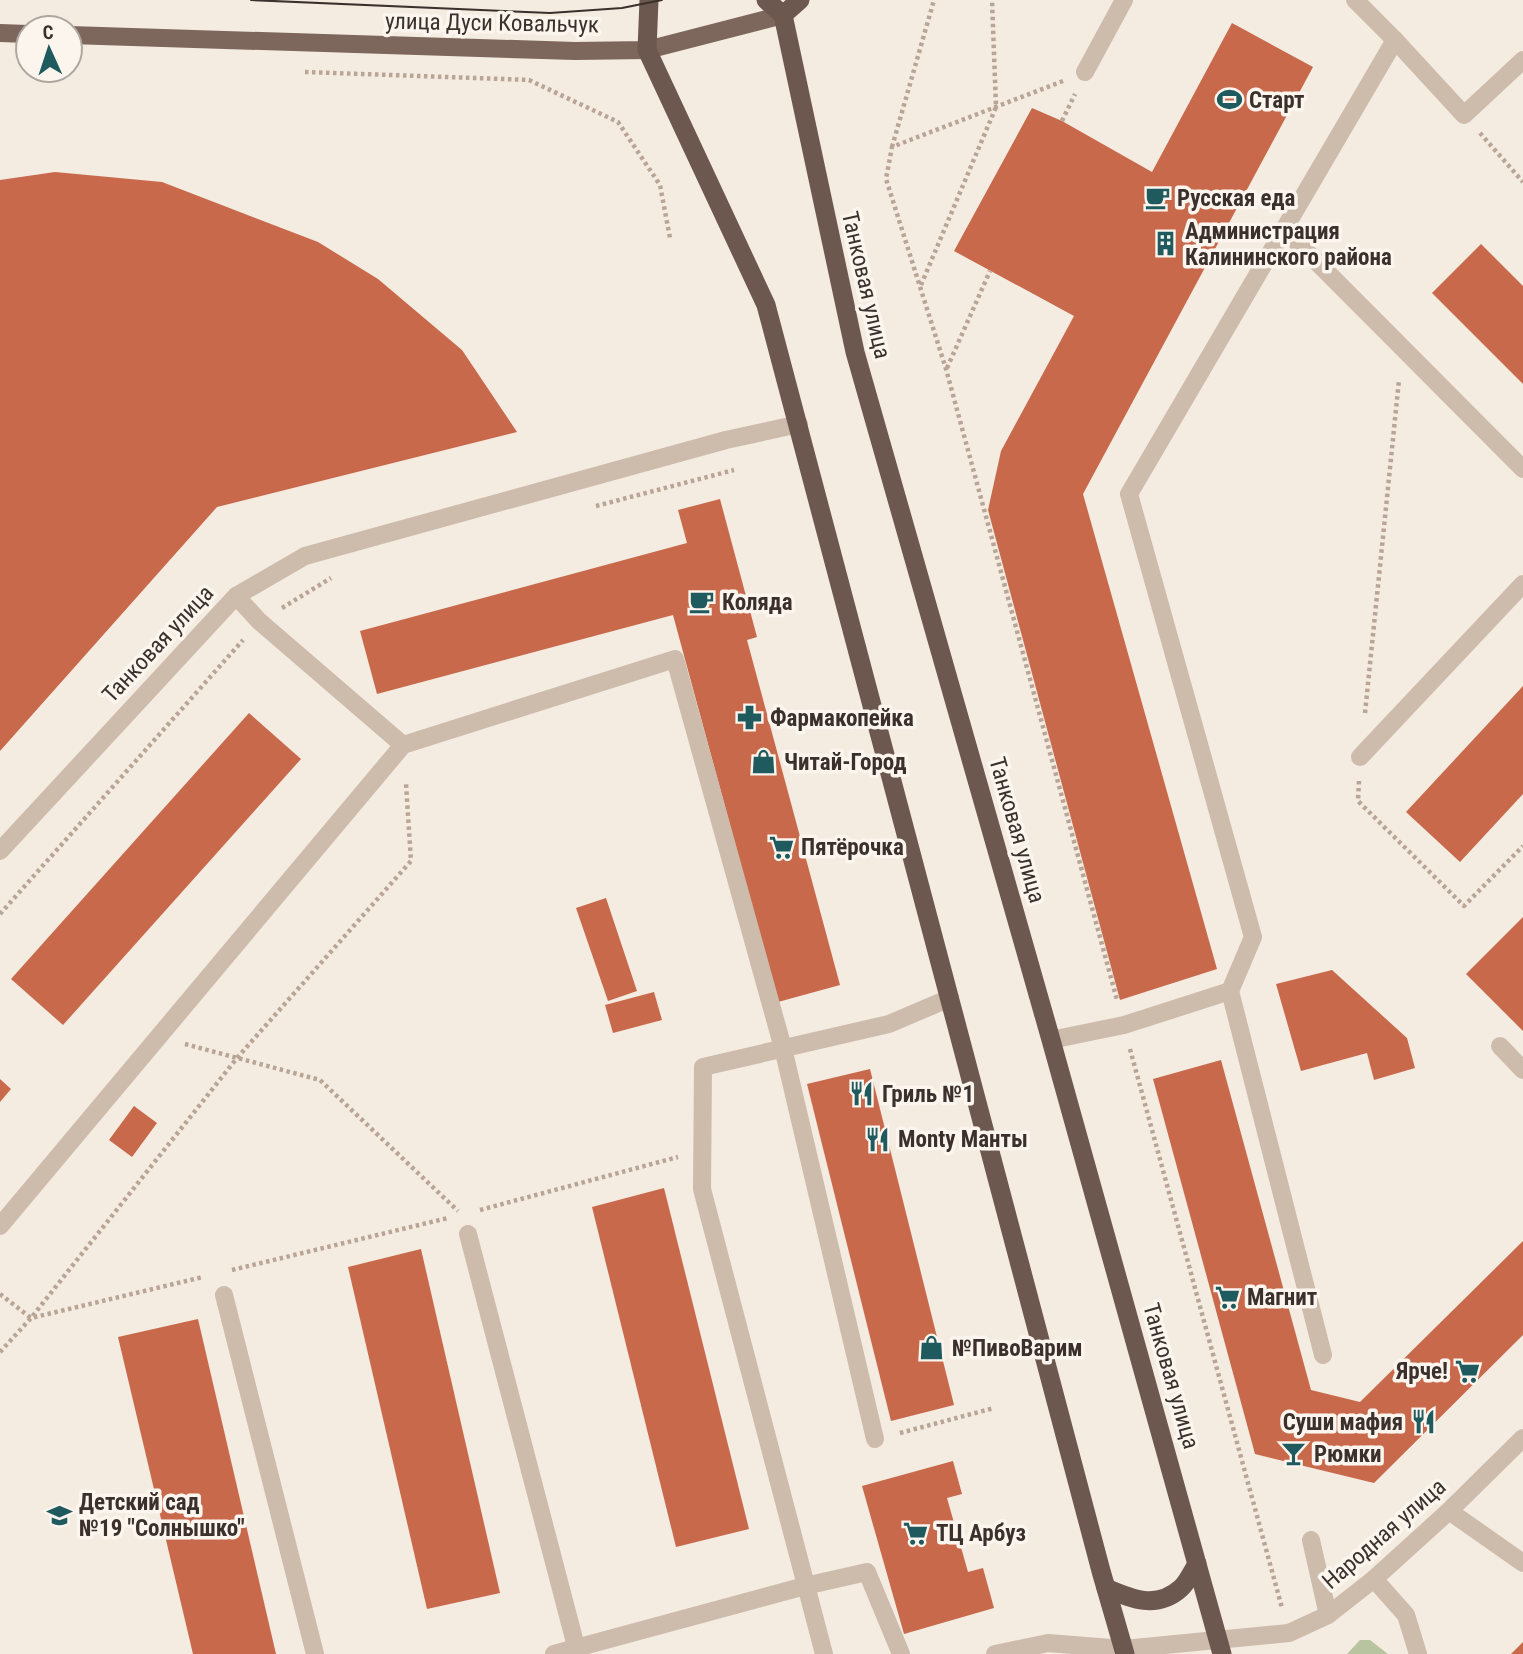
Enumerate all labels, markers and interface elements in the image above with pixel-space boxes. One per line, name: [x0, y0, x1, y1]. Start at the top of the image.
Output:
street label: улица Дуси Ковальчук: [385, 8, 599, 38]
north arrow: [14, 14, 84, 84]
text: С: [42, 21, 54, 44]
sports icon: Старт: [1215, 86, 1243, 114]
place label: Старт: [1249, 87, 1305, 114]
cafe icon: Русская еда: [1143, 184, 1171, 212]
place label: Русская еда: [1177, 185, 1296, 212]
street label: Танковая улица: [836, 209, 896, 361]
place label: Администрация Калининского района: [1185, 218, 1392, 271]
building icon: Администрация Калининского района: [1151, 230, 1179, 258]
street label: Танковая улица: [97, 580, 219, 708]
cafe icon: Коляда: [688, 588, 716, 616]
place label: Коляда: [722, 589, 793, 616]
pharmacy icon: Фармакопейка: [736, 704, 764, 732]
place label: Фармакопейка: [770, 705, 914, 732]
shop icon: Читай-Город: [750, 748, 778, 776]
place label: Читай-Город: [784, 749, 906, 776]
street label: Танковая улица: [983, 754, 1051, 906]
supermarket icon: Пятёрочка: [767, 833, 795, 861]
place label: Пятёрочка: [801, 834, 904, 861]
restaurant icon: Гриль №1: [848, 1080, 876, 1108]
place label: Гриль №1: [882, 1081, 974, 1108]
restaurant icon: Monty Манты: [864, 1125, 892, 1153]
place label: Monty Манты: [898, 1126, 1028, 1153]
supermarket icon: Магнит: [1213, 1283, 1241, 1311]
place label: Магнит: [1247, 1284, 1317, 1311]
street label: Танковая улица: [1137, 1300, 1205, 1452]
shop icon: №ПивоВарим: [918, 1334, 946, 1362]
place label: №ПивоВарим: [952, 1335, 1083, 1362]
supermarket icon: Ярче!: [1454, 1357, 1482, 1385]
place label: Ярче!: [1395, 1358, 1448, 1385]
restaurant icon: Суши мафия: [1409, 1408, 1437, 1436]
place label: Суши мафия: [1283, 1409, 1403, 1436]
bar icon: Рюмки: [1280, 1440, 1308, 1468]
place label: Рюмки: [1314, 1441, 1382, 1468]
street label: Народная улица: [1317, 1473, 1451, 1595]
place label: Детский сад №19 "Солнышко": [79, 1489, 245, 1542]
school or university icon: Детский сад №19 "Солнышко": [45, 1501, 73, 1529]
supermarket icon: ТЦ Арбуз: [902, 1519, 930, 1547]
place label: ТЦ Арбуз: [936, 1520, 1026, 1547]

